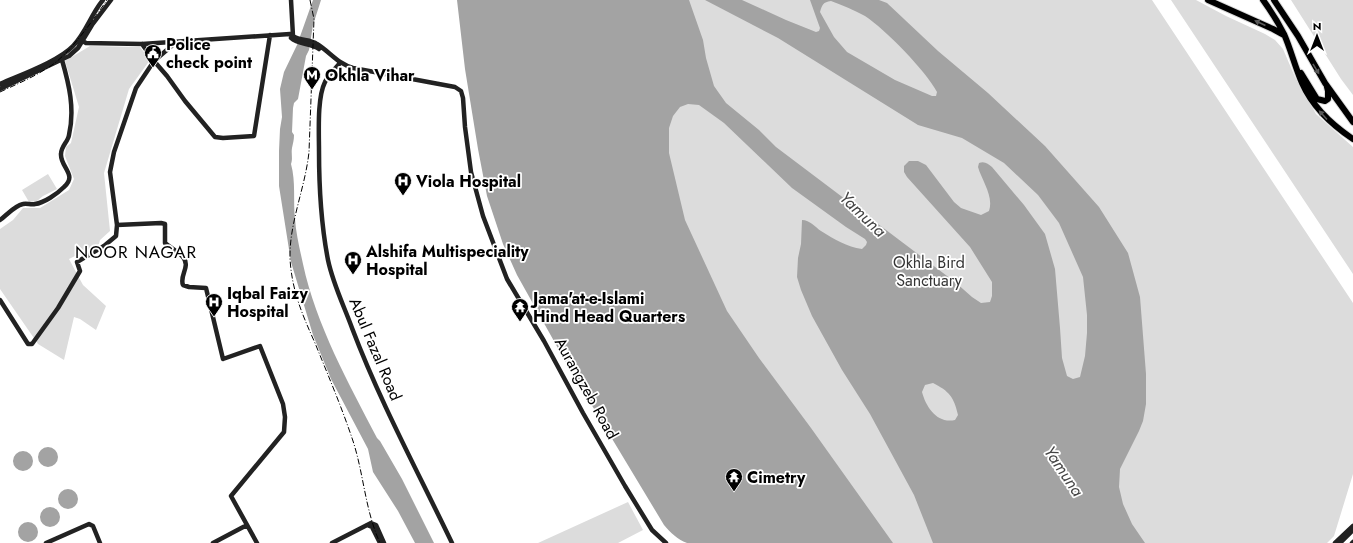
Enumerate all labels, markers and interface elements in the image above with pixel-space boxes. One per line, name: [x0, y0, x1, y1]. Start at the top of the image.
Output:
north arrow: [1297, 16, 1337, 56]
text: N: [1313, 18, 1321, 34]
one-way arrow: [1254, 20, 1266, 26]
place label: Police check point: [166, 33, 253, 74]
public building icon: Police check point: [143, 43, 163, 68]
one-way arrow: [1313, 63, 1320, 75]
place label: Okhla Vihar: [325, 64, 415, 87]
metro station icon: Okhla Vihar: [302, 65, 322, 90]
one-way arrow: [1319, 110, 1328, 120]
place label: Viola Hospital: [415, 170, 521, 193]
hospital icon: Viola Hospital: [393, 171, 413, 196]
water label: Yamuna: [834, 186, 892, 243]
district label: NOOR NAGAR: [75, 240, 197, 264]
place label: Alshifa Multispeciality Hospital: [365, 240, 529, 281]
hospital icon: Alshifa Multispeciality Hospital: [343, 250, 363, 275]
park label: Okhla Bird Sanctuary: [893, 251, 965, 292]
place label: Iqbal Faizy Hospital: [227, 282, 309, 323]
place label: Jama'at-e-Islami Hind Head Quarters: [530, 287, 685, 328]
hospital icon: Iqbal Faizy Hospital: [204, 292, 224, 317]
street label: Abul Fazal Road: [343, 294, 408, 404]
temple icon: Jama'at-e-Islami Hind Head Quarters: [510, 297, 530, 322]
street label: Aurangzeb Road: [549, 333, 624, 443]
water label: Yamuna: [1038, 441, 1090, 502]
place label: Cimetry: [747, 466, 806, 489]
temple icon: Cimetry: [724, 467, 744, 492]

